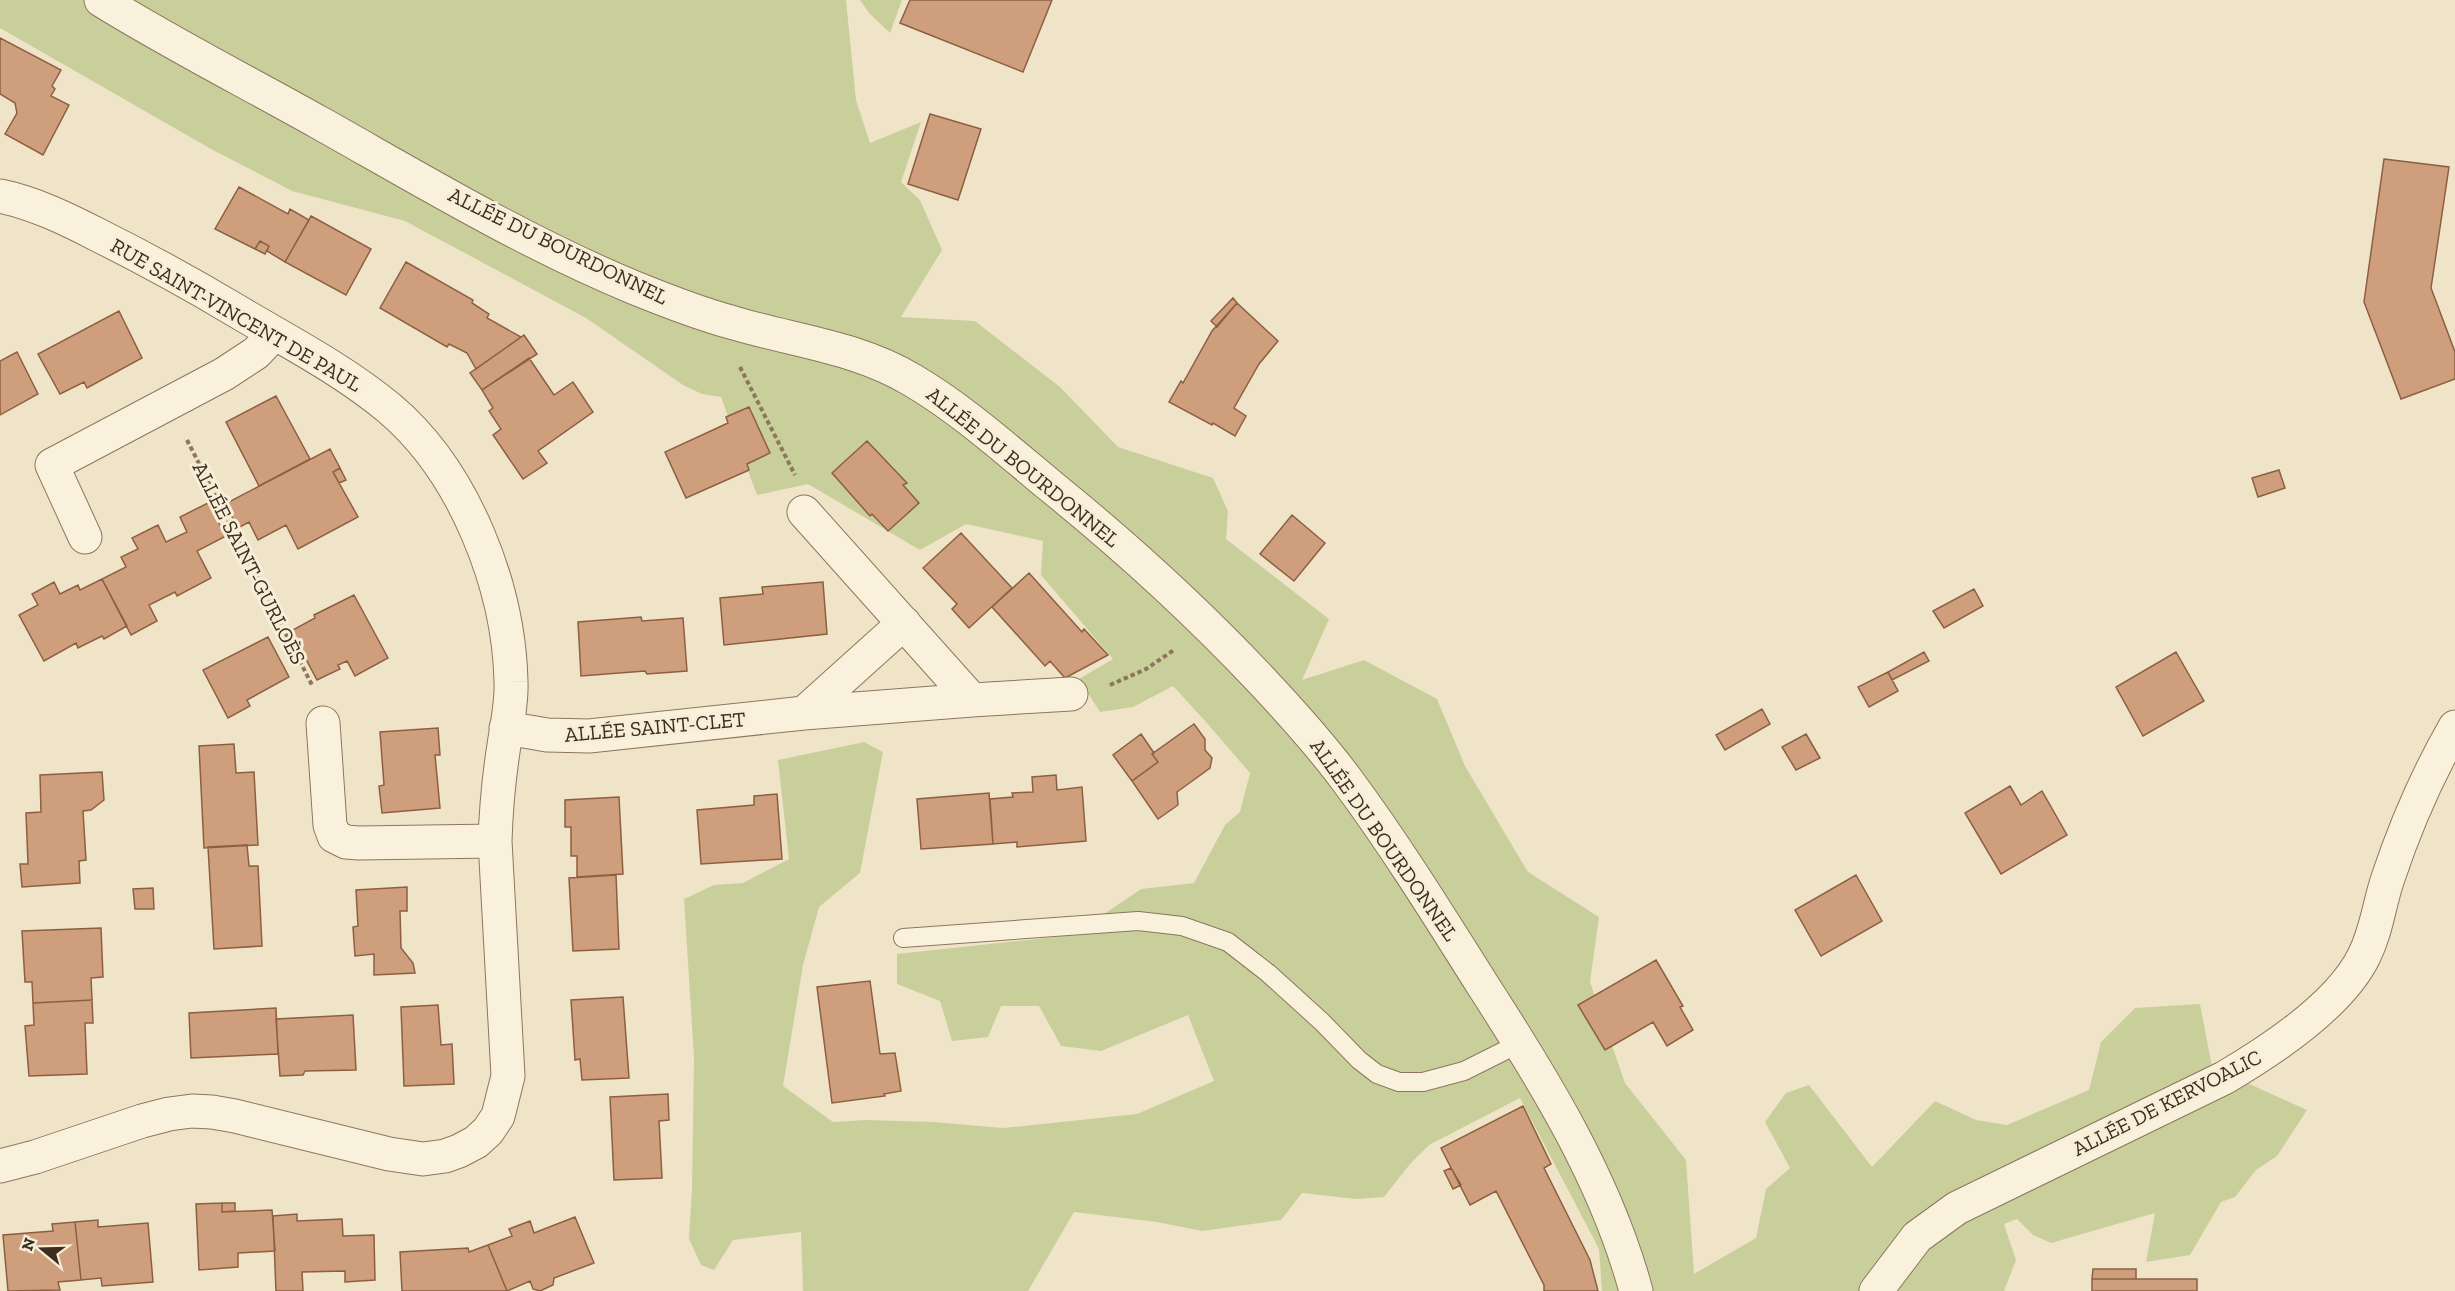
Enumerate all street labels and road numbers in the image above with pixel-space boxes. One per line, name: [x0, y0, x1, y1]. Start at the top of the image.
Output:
street label: ALLÉE DU BOURDONNEL: [444, 182, 672, 310]
street label: RUE SAINT-VINCENT DE PAUL: [106, 232, 367, 397]
street label: ALLÉE DU BOURDONNEL: [922, 381, 1125, 552]
street label: ALLÉE SAINT-GURLOÈS: [187, 457, 311, 668]
street label: ALLÉE SAINT-CLET: [563, 706, 747, 747]
street label: ALLÉE DU BOURDONNEL: [1305, 734, 1464, 946]
street label: ALLÉE DE KERVOALIC: [2068, 1044, 2265, 1161]

